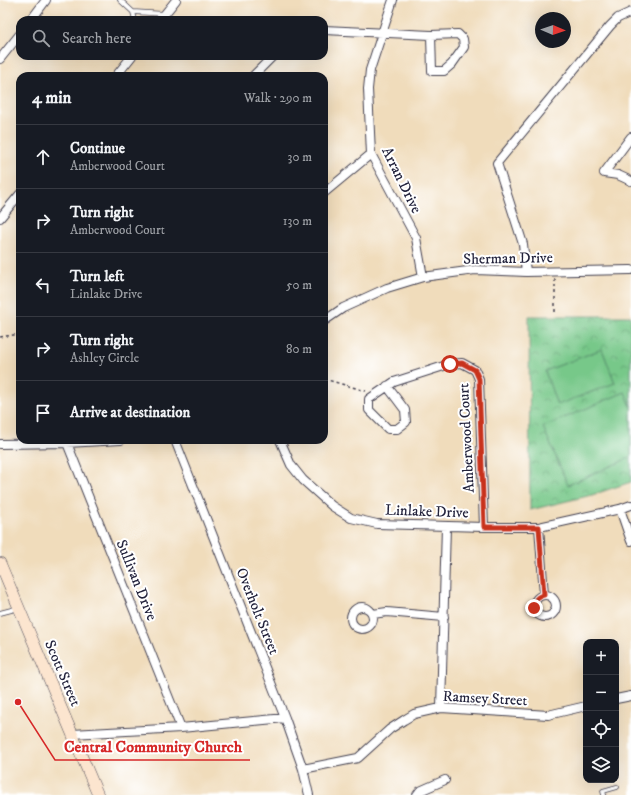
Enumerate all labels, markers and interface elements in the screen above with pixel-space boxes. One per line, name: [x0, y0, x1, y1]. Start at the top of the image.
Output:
north arrow: [535, 12, 571, 48]
search box: [16, 16, 328, 60]
icon: search: [30, 27, 52, 49]
text: Search here: [62, 29, 131, 48]
text: 4 min: [32, 87, 71, 109]
text: Walk · 290 m: [244, 90, 312, 106]
text: Continue: [70, 139, 125, 158]
street label: Arran Drive: [377, 144, 426, 217]
icon: ahead: [32, 146, 54, 168]
text: 30 m: [288, 149, 312, 165]
text: Amberwood Court: [70, 158, 165, 174]
text: Turn right: [70, 203, 133, 222]
icon: right: [32, 210, 54, 232]
text: 130 m: [283, 213, 312, 229]
text: Amberwood Court: [70, 222, 165, 238]
street label: Sherman Drive: [463, 248, 553, 269]
text: Turn left: [70, 267, 124, 286]
icon: left: [32, 274, 54, 296]
text: 50 m: [286, 277, 312, 293]
text: Linlake Drive: [70, 286, 142, 302]
text: Turn right: [70, 331, 133, 350]
icon: right: [32, 338, 54, 360]
text: 80 m: [286, 341, 312, 357]
text: Ashley Circle: [70, 350, 139, 366]
route start: [441, 355, 459, 373]
street label: Amberwood Court: [454, 383, 479, 493]
icon: arrive: [32, 402, 54, 424]
text: Arrive at destination: [70, 403, 190, 422]
street label: Linlake Drive: [385, 501, 469, 522]
street label: Sullivan Drive: [112, 537, 161, 623]
street label: Overholt Street: [232, 565, 284, 658]
route end: [525, 599, 543, 617]
street label: Scott Street: [40, 637, 85, 709]
map controls: [583, 639, 619, 783]
button: +: [583, 639, 619, 675]
button: −: [583, 675, 619, 711]
street label: Ramsey Street: [442, 687, 528, 710]
button: locate: [583, 711, 619, 747]
callout: Central Community Church: [55, 732, 250, 760]
text: Central Community Church: [64, 737, 243, 757]
button: layers: [583, 747, 619, 783]

